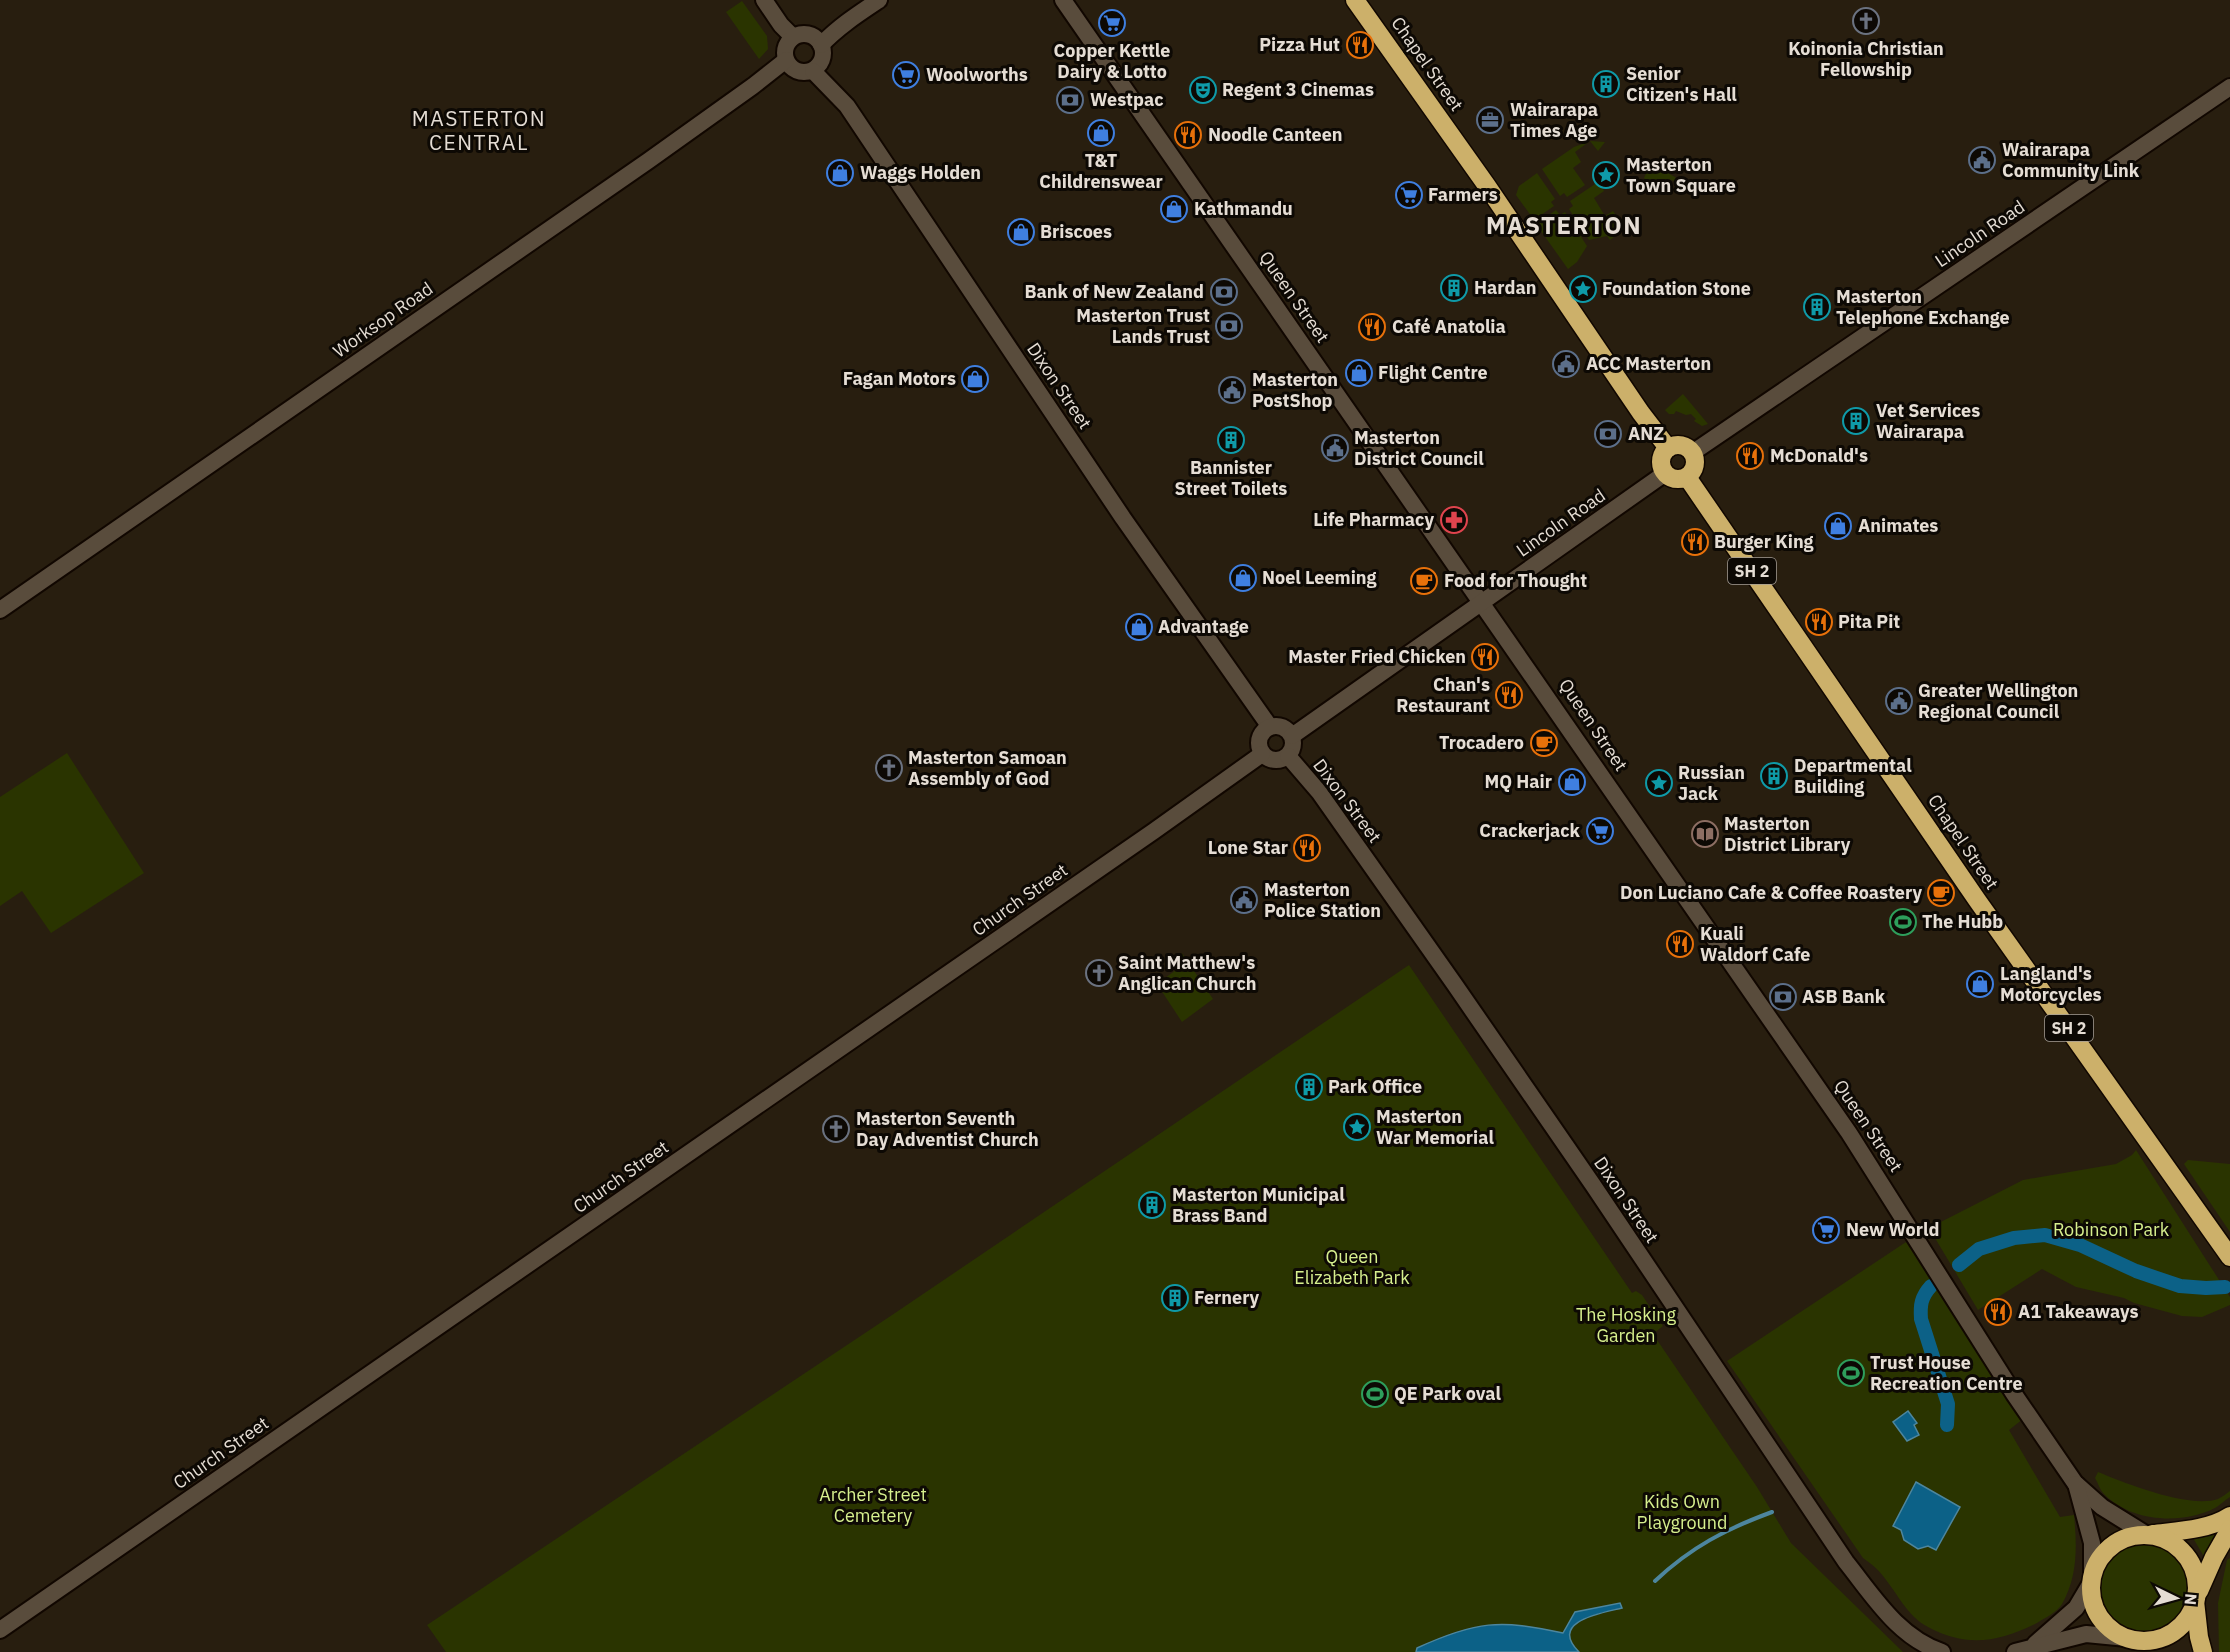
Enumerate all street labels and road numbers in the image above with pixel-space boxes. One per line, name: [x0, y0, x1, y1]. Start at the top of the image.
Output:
street label: Chapel Street: [1386, 12, 1468, 115]
street label: Lincoln Road: [1930, 195, 2029, 272]
street label: Queen Street: [1254, 246, 1334, 347]
street label: Worksop Road: [328, 277, 437, 362]
street label: Dixon Street: [1022, 338, 1097, 433]
street label: Lincoln Road: [1512, 483, 1610, 562]
road number: SH 2: [1728, 558, 1776, 584]
street label: Queen Street: [1554, 674, 1633, 775]
street label: Dixon Street: [1308, 754, 1387, 847]
street label: Chapel Street: [1923, 790, 2004, 894]
street label: Church Street: [968, 858, 1072, 941]
road number: SH 2: [2045, 1015, 2093, 1041]
street label: Queen Street: [1829, 1075, 1908, 1176]
street label: Church Street: [569, 1135, 673, 1218]
street label: Dixon Street: [1589, 1152, 1664, 1247]
street label: Church Street: [169, 1411, 273, 1494]

